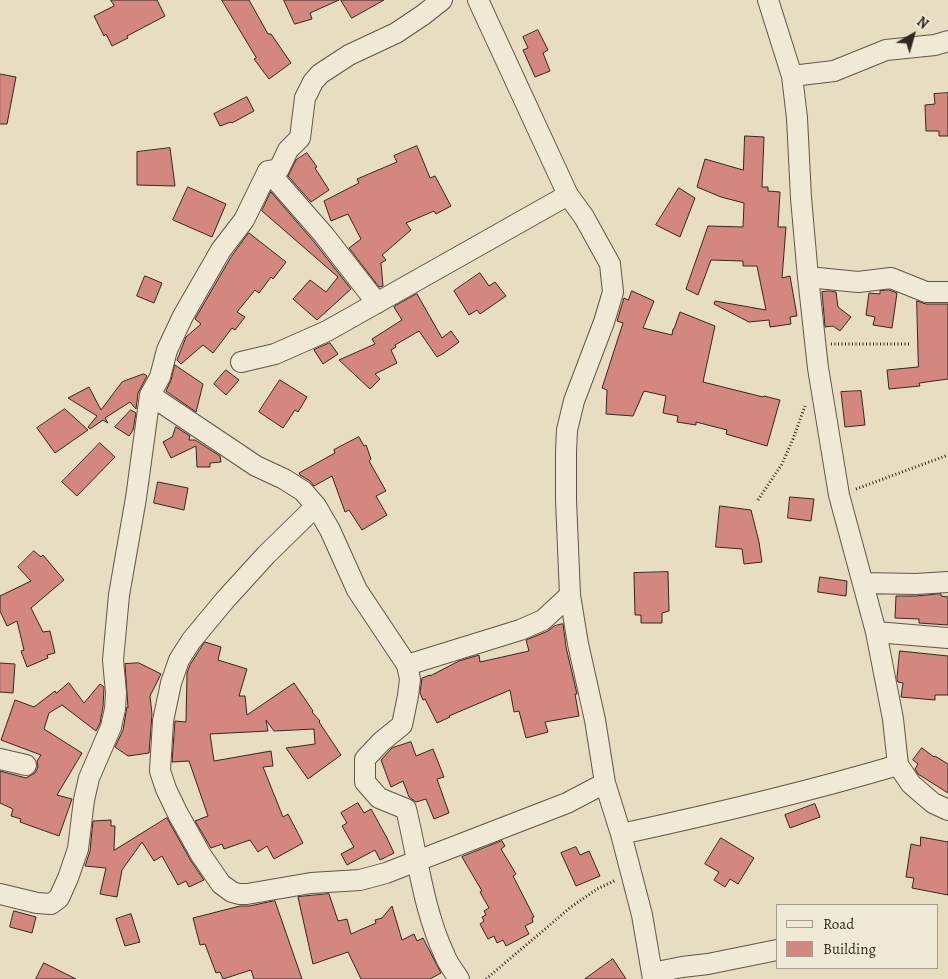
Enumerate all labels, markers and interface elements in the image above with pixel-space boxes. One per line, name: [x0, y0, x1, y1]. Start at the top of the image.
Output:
north arrow: [888, 10, 938, 60]
text: N: [913, 12, 932, 33]
legend: [776, 904, 938, 969]
text: Road: [823, 914, 854, 934]
text: Building: [823, 939, 876, 959]

